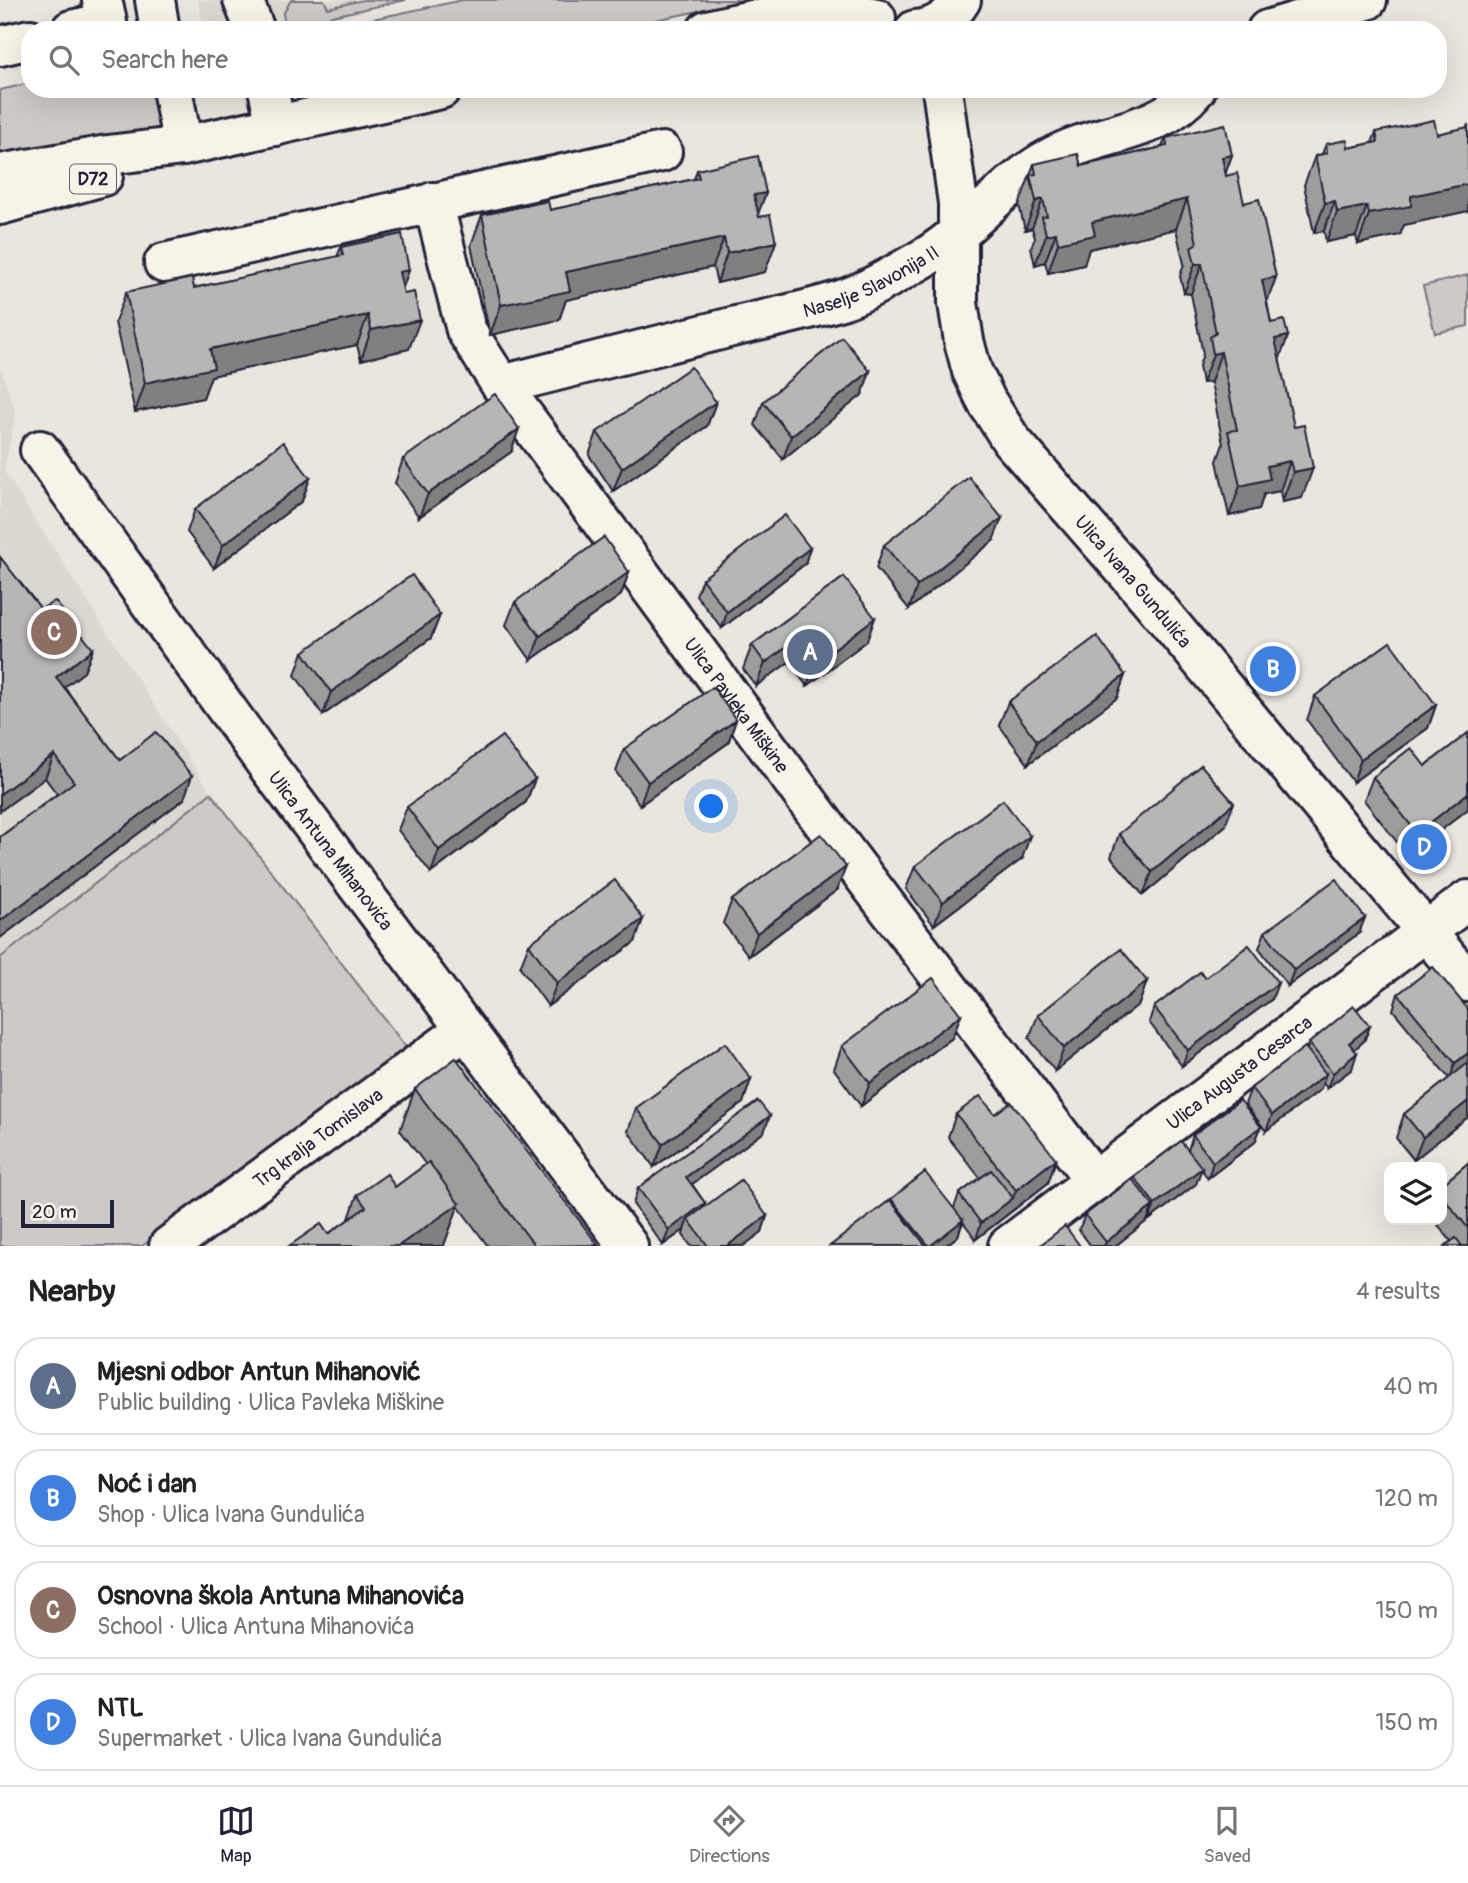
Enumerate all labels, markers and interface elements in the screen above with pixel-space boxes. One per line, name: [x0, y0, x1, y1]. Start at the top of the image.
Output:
search box: [21, 21, 1447, 98]
icon: search: [45, 41, 83, 79]
text: Search here: [101, 44, 228, 76]
road number: D72: [70, 164, 116, 194]
street label: Naselje Slavonija II: [800, 241, 944, 323]
street label: Ulica Ivana Gundulića: [1069, 511, 1196, 653]
pin: C: [31, 606, 77, 658]
pin: A: [787, 626, 833, 678]
street label: Ulica Pavleka Miškine: [678, 633, 794, 779]
pin: B: [1250, 643, 1296, 695]
street label: Ulica Antuna Mihanovića: [263, 766, 398, 936]
your location: [694, 789, 728, 823]
pin: D: [1401, 821, 1447, 873]
street label: Ulica Augusta Cesarca: [1162, 1010, 1317, 1136]
street label: Trg kralja Tomislava: [249, 1083, 388, 1194]
map controls: [1384, 1162, 1447, 1225]
button: layers: [1384, 1162, 1447, 1225]
scale bar: [21, 1197, 114, 1229]
text: 20 m: [32, 1200, 77, 1224]
text: Nearby: [28, 1273, 115, 1310]
text: 4 results: [1356, 1277, 1440, 1306]
text: Mjesni odbor Antun Mihanović: [97, 1356, 421, 1388]
text: A: [46, 1372, 60, 1401]
text: 40 m: [1384, 1372, 1438, 1401]
text: Public building · Ulica Pavleka Miškine: [97, 1388, 444, 1417]
text: Noć i dan: [97, 1468, 197, 1500]
text: B: [46, 1484, 60, 1513]
text: 120 m: [1375, 1484, 1438, 1513]
text: Shop · Ulica Ivana Gundulića: [97, 1500, 365, 1529]
text: Osnovna škola Antuna Mihanovića: [97, 1580, 464, 1612]
text: C: [46, 1596, 60, 1625]
text: 150 m: [1375, 1596, 1438, 1625]
text: School · Ulica Antuna Mihanovića: [97, 1612, 414, 1641]
text: NTL: [97, 1692, 144, 1724]
text: D: [46, 1708, 60, 1737]
text: 150 m: [1375, 1708, 1438, 1737]
text: Supermarket · Ulica Ivana Gundulića: [97, 1724, 442, 1753]
tab: Map: [217, 1802, 255, 1868]
tab: Directions: [689, 1802, 770, 1868]
tab: Saved: [1204, 1802, 1251, 1868]

